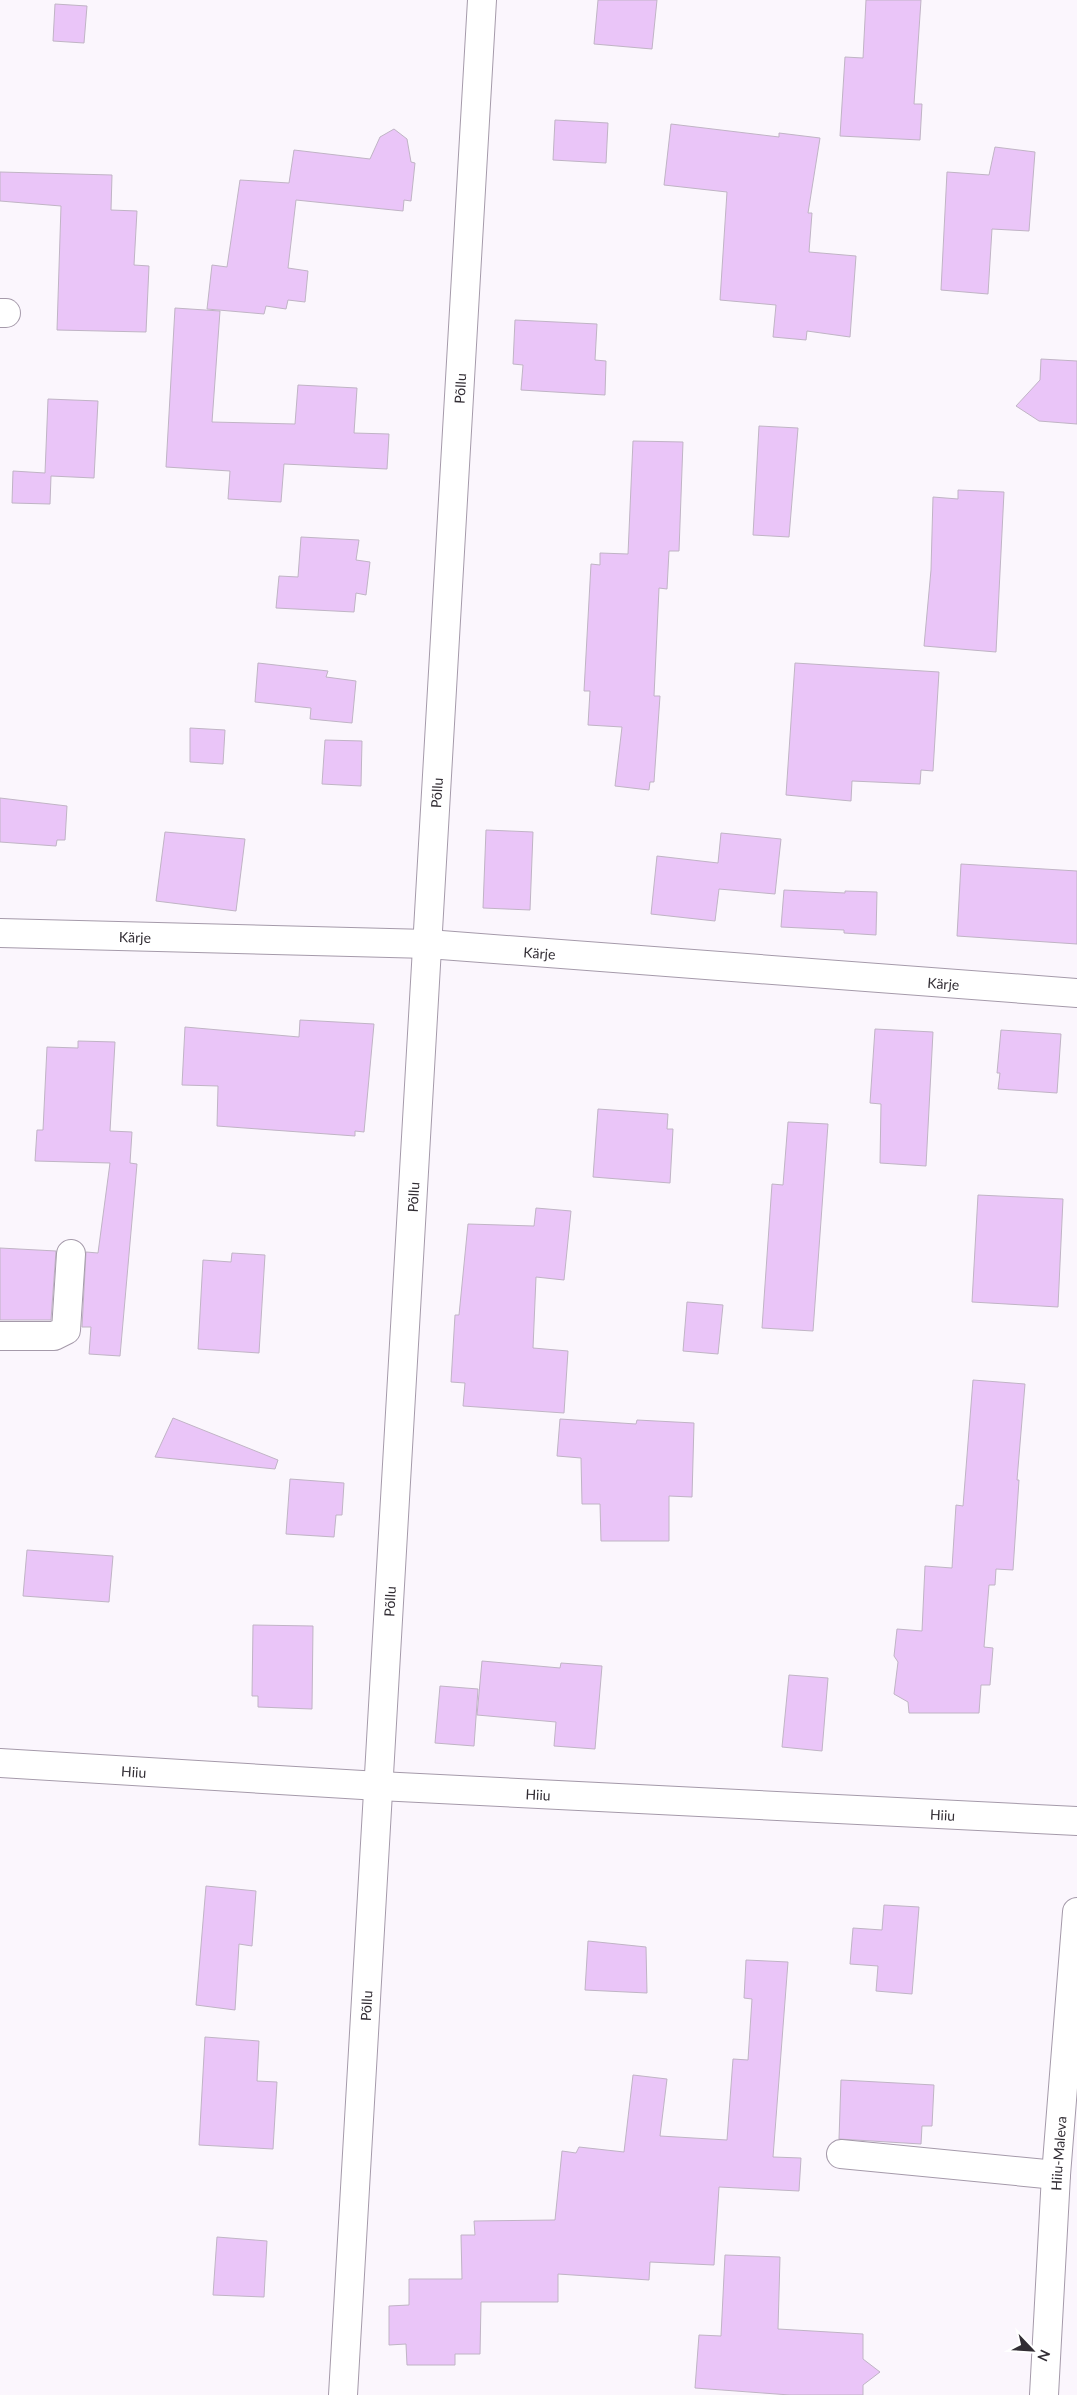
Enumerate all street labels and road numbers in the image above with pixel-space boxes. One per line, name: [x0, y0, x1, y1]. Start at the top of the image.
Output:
street label: Põllu: [450, 373, 469, 404]
street label: Põllu: [427, 777, 445, 808]
street label: Kärje: [119, 928, 151, 945]
street label: Kärje: [523, 943, 556, 962]
street label: Kärje: [927, 973, 960, 993]
street label: Põllu: [403, 1181, 422, 1213]
street label: Põllu: [380, 1586, 398, 1617]
street label: Hiiu: [121, 1762, 147, 1780]
street label: Hiiu: [525, 1785, 551, 1803]
street label: Hiiu: [930, 1805, 956, 1823]
street label: Põllu: [356, 1990, 375, 2021]
street label: Hiiu-Maleva: [1047, 2115, 1069, 2191]

